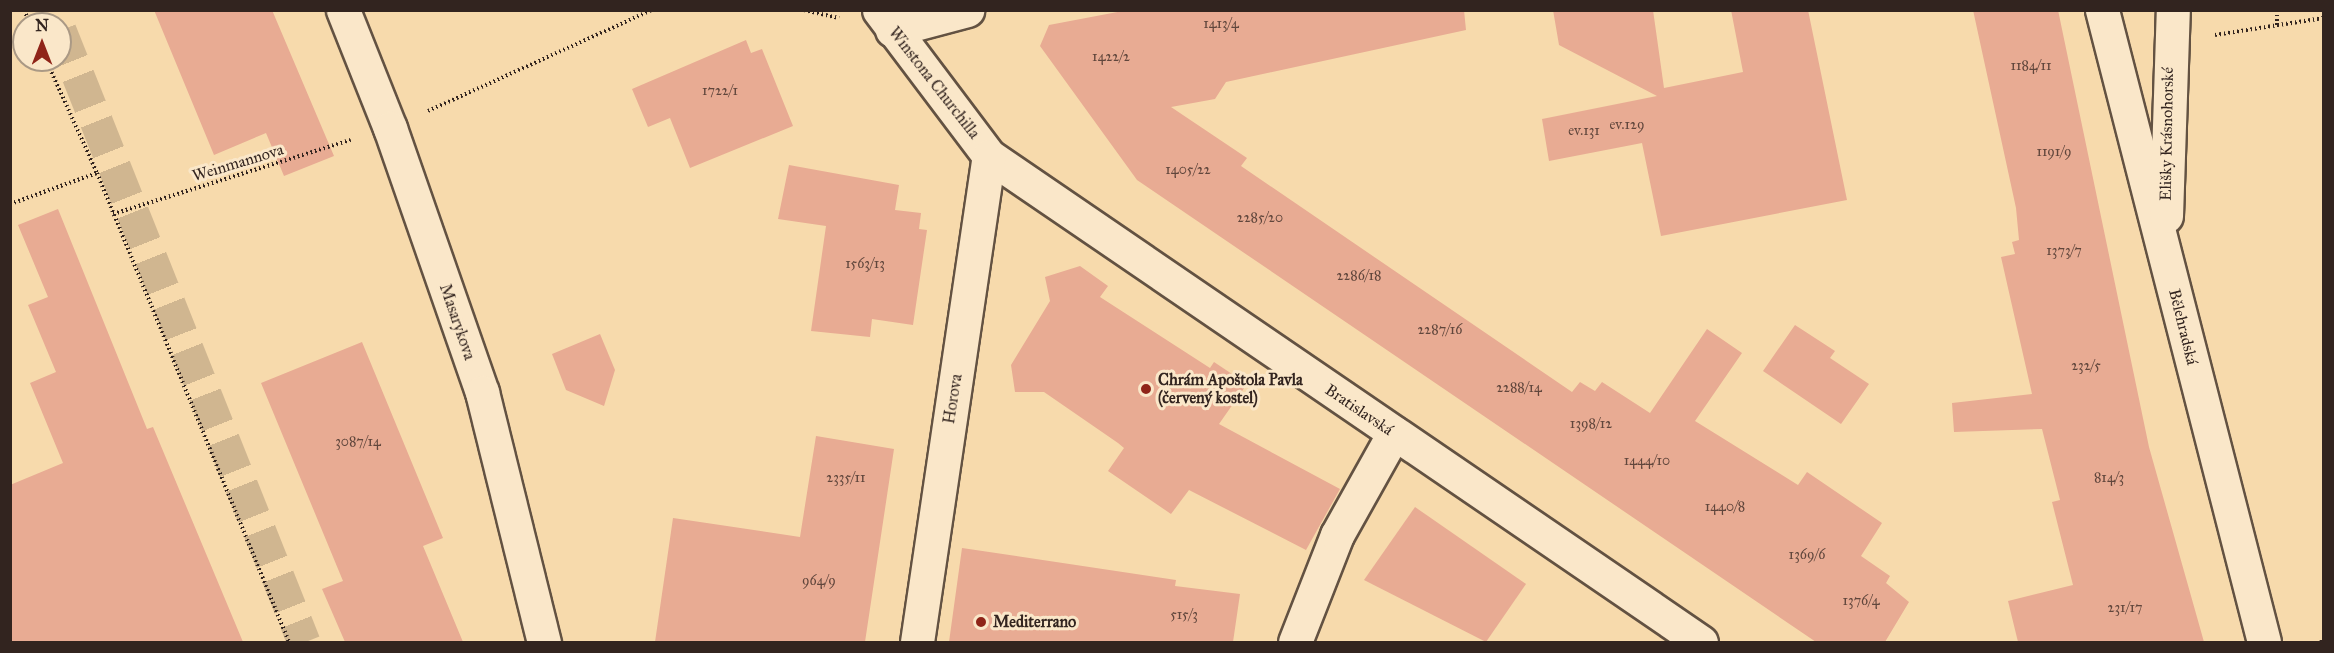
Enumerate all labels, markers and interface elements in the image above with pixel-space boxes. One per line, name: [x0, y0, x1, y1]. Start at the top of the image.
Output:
north arrow: [12, 12, 72, 72]
text: N: [35, 16, 49, 35]
house number: 1413/4: [1203, 16, 1239, 32]
street label: Winstona Churchilla: [884, 23, 984, 143]
house number: 1422/2: [1092, 49, 1130, 65]
house number: 1184/11: [2010, 58, 2052, 74]
street label: Elišky Krásnohorské: [2156, 67, 2178, 201]
house number: 1722/1: [702, 83, 738, 99]
house number: ev.129: [1610, 117, 1644, 133]
house number: ev.131: [1568, 123, 1600, 139]
street label: Weinmannova: [190, 140, 286, 186]
house number: 1191/9: [2036, 144, 2072, 160]
house number: 1405/22: [1165, 162, 1211, 178]
house number: 2285/20: [1237, 210, 1283, 226]
house number: 1373/7: [2046, 243, 2082, 259]
house number: 1563/13: [845, 256, 885, 272]
house number: 2286/18: [1336, 268, 1382, 284]
street label: Masarykova: [435, 282, 479, 362]
street label: Bělehradská: [2164, 287, 2202, 367]
house number: 2287/16: [1417, 322, 1463, 338]
house number: 232/5: [2071, 358, 2101, 374]
place label: Chrám Apoštola Pavla (červený kostel): [1158, 370, 1303, 408]
street label: Horova: [940, 373, 966, 425]
street label: Bratislavská: [1321, 380, 1397, 440]
house number: 2288/14: [1496, 380, 1542, 396]
marker: Chrám Apoštola Pavla (červený kostel): [1139, 382, 1153, 396]
house number: 1398/12: [1570, 416, 1612, 432]
house number: 3087/14: [335, 434, 381, 450]
house number: 1444/10: [1624, 453, 1670, 469]
house number: 2335/11: [826, 470, 866, 486]
house number: 814/3: [2094, 470, 2124, 486]
house number: 1440/8: [1705, 499, 1745, 515]
house number: 1369/6: [1789, 547, 1825, 563]
house number: 964/9: [802, 573, 836, 589]
house number: 1376/4: [1843, 593, 1879, 609]
house number: 231/17: [2108, 600, 2142, 616]
house number: 515/3: [1170, 607, 1198, 623]
place label: Mediterrano: [993, 612, 1076, 632]
marker: Mediterrano: [974, 615, 988, 629]

